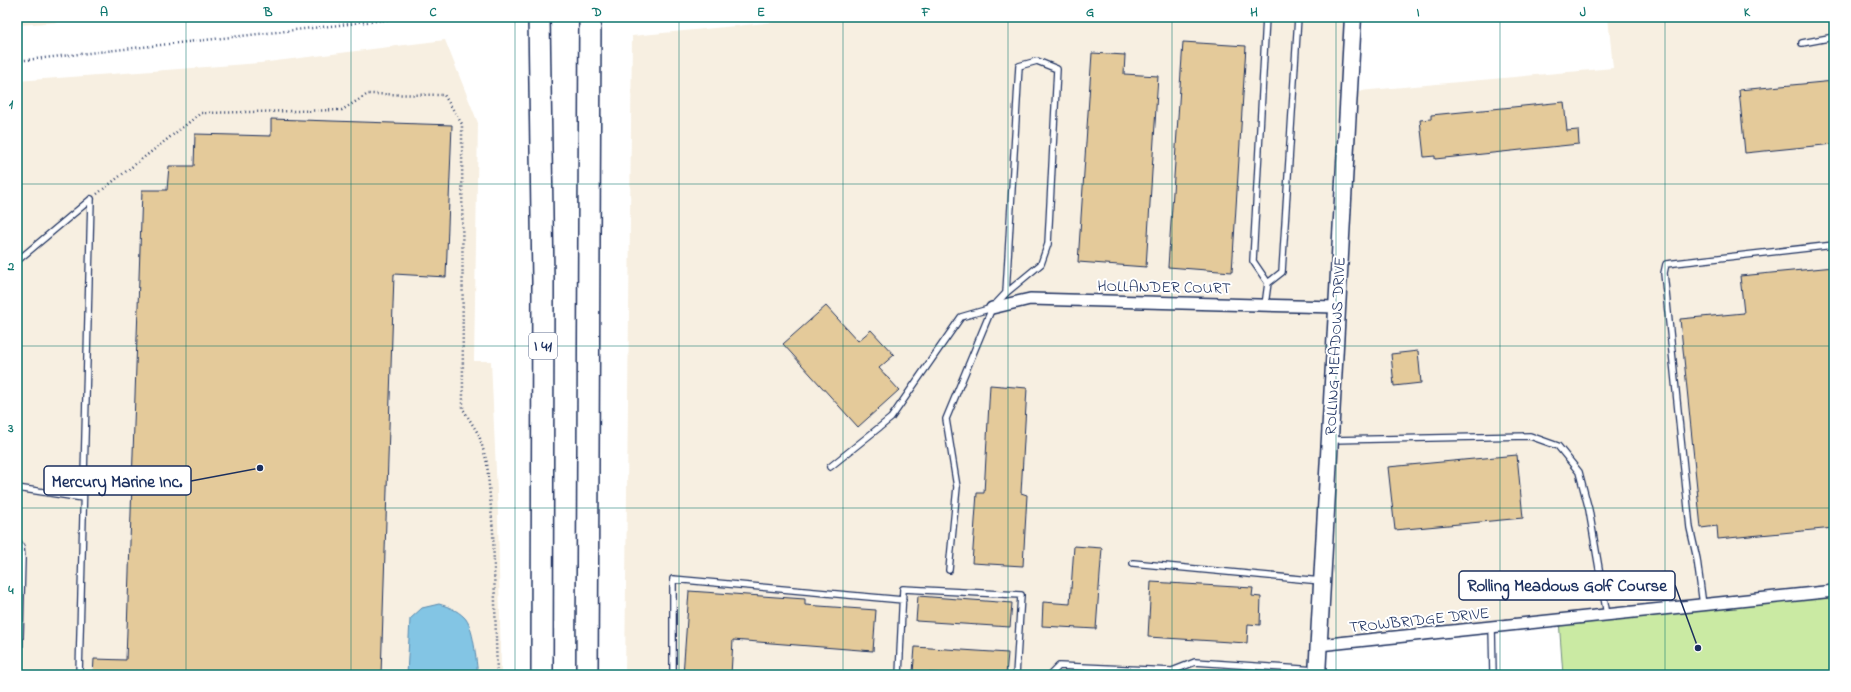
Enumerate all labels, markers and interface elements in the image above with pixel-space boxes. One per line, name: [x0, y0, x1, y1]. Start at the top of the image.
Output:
text: A: [100, 3, 108, 22]
text: B: [263, 3, 273, 22]
text: C: [429, 3, 437, 22]
text: D: [591, 3, 602, 22]
text: E: [757, 3, 765, 22]
text: F: [921, 3, 931, 22]
text: G: [1086, 3, 1094, 22]
text: H: [1250, 3, 1258, 22]
text: I: [1416, 3, 1420, 22]
text: J: [1580, 3, 1586, 22]
text: K: [1744, 3, 1751, 22]
text: 1: [9, 95, 14, 114]
street label: ROLLING MEADOWS DRIVE: [1319, 256, 1353, 436]
text: 2: [7, 257, 15, 276]
street label: HOLLANDER COURT: [1097, 275, 1231, 301]
road number: I 41: [529, 333, 557, 359]
text: 3: [7, 419, 14, 438]
callout: Mercury Marine Inc.: [44, 466, 191, 495]
text: Mercury Marine Inc.: [52, 470, 183, 497]
callout: Rolling Meadows Golf Course: [1459, 571, 1675, 600]
text: Rolling Meadows Golf Course: [1467, 574, 1668, 601]
text: 4: [7, 581, 14, 600]
street label: TROWBRIDGE DRIVE: [1348, 602, 1490, 640]

